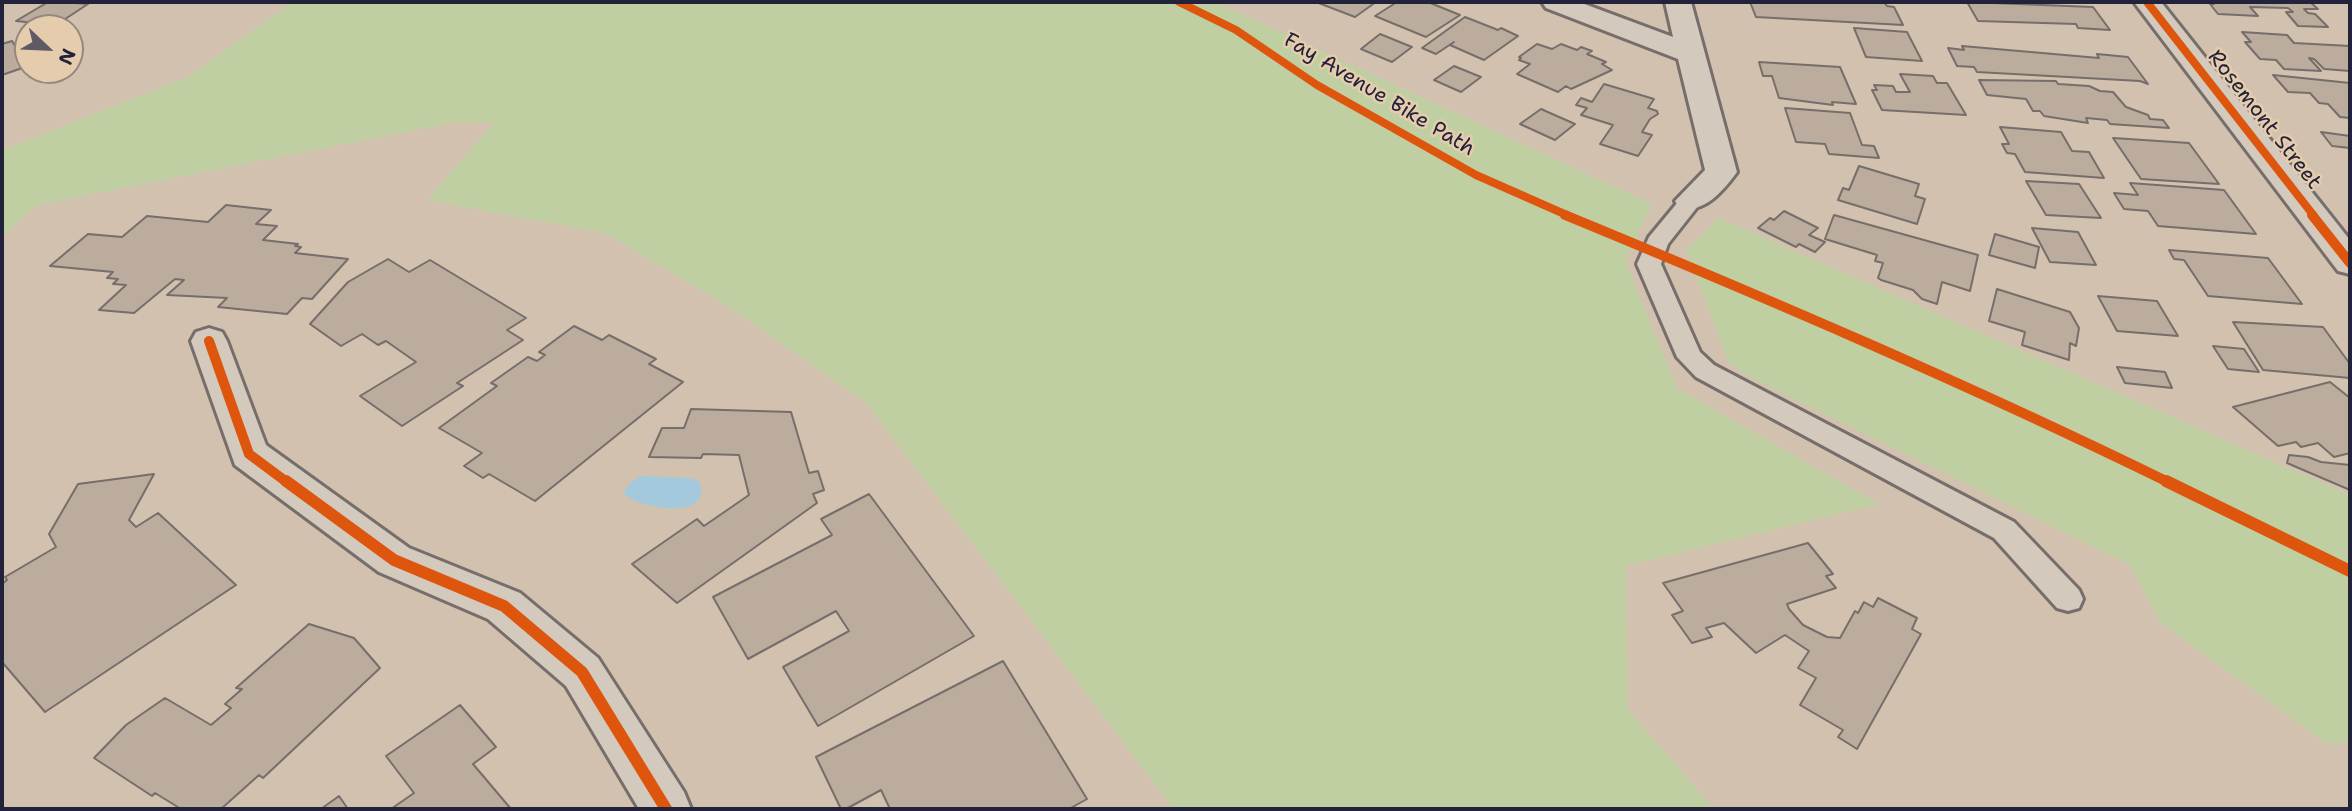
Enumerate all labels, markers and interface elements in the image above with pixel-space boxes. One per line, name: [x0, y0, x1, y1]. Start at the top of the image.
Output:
north arrow: [14, 14, 84, 84]
street label: Fay Avenue Bike Path: [1279, 28, 1479, 162]
text: N: [53, 45, 81, 68]
street label: Rosemont Street: [2202, 45, 2326, 195]

